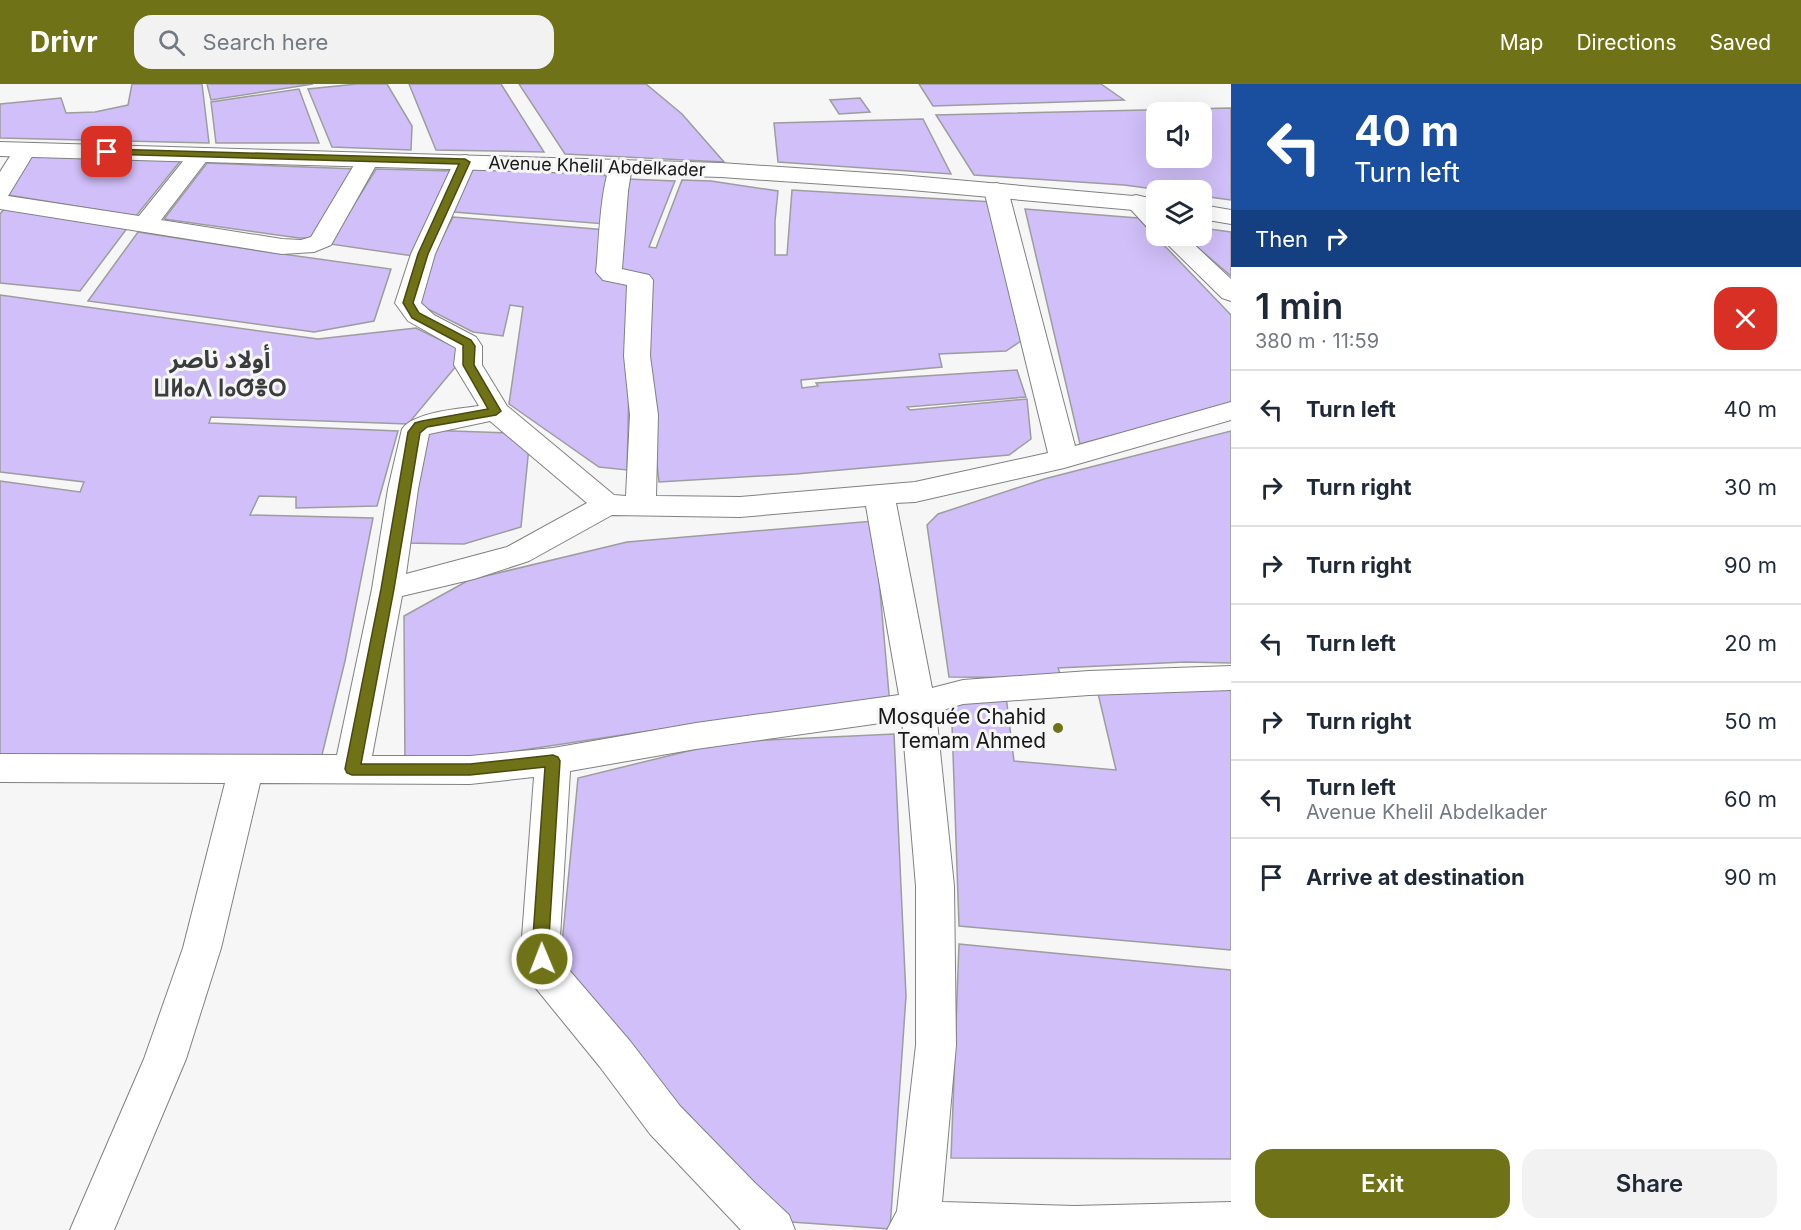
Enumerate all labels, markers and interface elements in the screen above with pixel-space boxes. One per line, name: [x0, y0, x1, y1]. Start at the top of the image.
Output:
search box: [134, 15, 554, 69]
text: Drivr: [30, 25, 98, 59]
icon: search: [155, 26, 188, 59]
text: Search here: [203, 29, 328, 55]
text: Map: [1500, 30, 1543, 55]
text: Directions: [1576, 30, 1677, 55]
text: Saved: [1710, 30, 1771, 55]
map controls: [1146, 102, 1212, 246]
button: sound: [1146, 102, 1212, 168]
text: 40 m: [1354, 105, 1459, 156]
icon: left: [1255, 108, 1333, 186]
pin: [81, 126, 132, 177]
icon: arrive: [90, 135, 123, 168]
street label: Avenue Khelil Abdelkader: [488, 152, 706, 180]
text: Turn left: [1354, 156, 1460, 189]
button: layers: [1146, 180, 1212, 246]
icon: right: [1320, 222, 1353, 255]
text: Then: [1255, 226, 1308, 252]
text: 1 min: [1255, 284, 1343, 328]
button: close: [1714, 287, 1777, 350]
text: 380 m · 11:59: [1255, 329, 1379, 353]
district label: أولاد ناصر ⵡⵍⴰⴷ ⵏⴰⵚⴻⵔ: [153, 344, 287, 402]
icon: left: [1255, 393, 1288, 426]
text: Turn left: [1306, 396, 1396, 422]
text: 40 m: [1723, 396, 1777, 422]
icon: right: [1255, 471, 1288, 504]
text: Turn right: [1306, 474, 1412, 500]
text: 30 m: [1724, 474, 1777, 500]
icon: right: [1255, 549, 1288, 582]
text: Turn right: [1306, 552, 1412, 578]
text: 90 m: [1724, 552, 1777, 578]
icon: left: [1255, 627, 1288, 660]
text: Turn left: [1306, 630, 1396, 656]
text: 20 m: [1724, 630, 1777, 656]
place label: Mosquée Chahid Temam Ahmed: [878, 704, 1046, 753]
icon: right: [1255, 705, 1288, 738]
text: Turn right: [1306, 708, 1412, 734]
text: 50 m: [1724, 708, 1777, 734]
marker: Mosquée Chahid Temam Ahmed: [1051, 721, 1065, 735]
text: Turn left: [1306, 774, 1396, 800]
icon: left: [1255, 783, 1288, 816]
text: 60 m: [1724, 786, 1777, 812]
text: Avenue Khelil Abdelkader: [1306, 800, 1547, 824]
icon: arrive: [1255, 861, 1288, 894]
text: Arrive at destination: [1306, 864, 1525, 890]
text: 90 m: [1724, 864, 1777, 890]
position arrow: [510, 927, 574, 991]
button: Exit: [1255, 1149, 1510, 1218]
button: Share: [1522, 1149, 1777, 1218]

